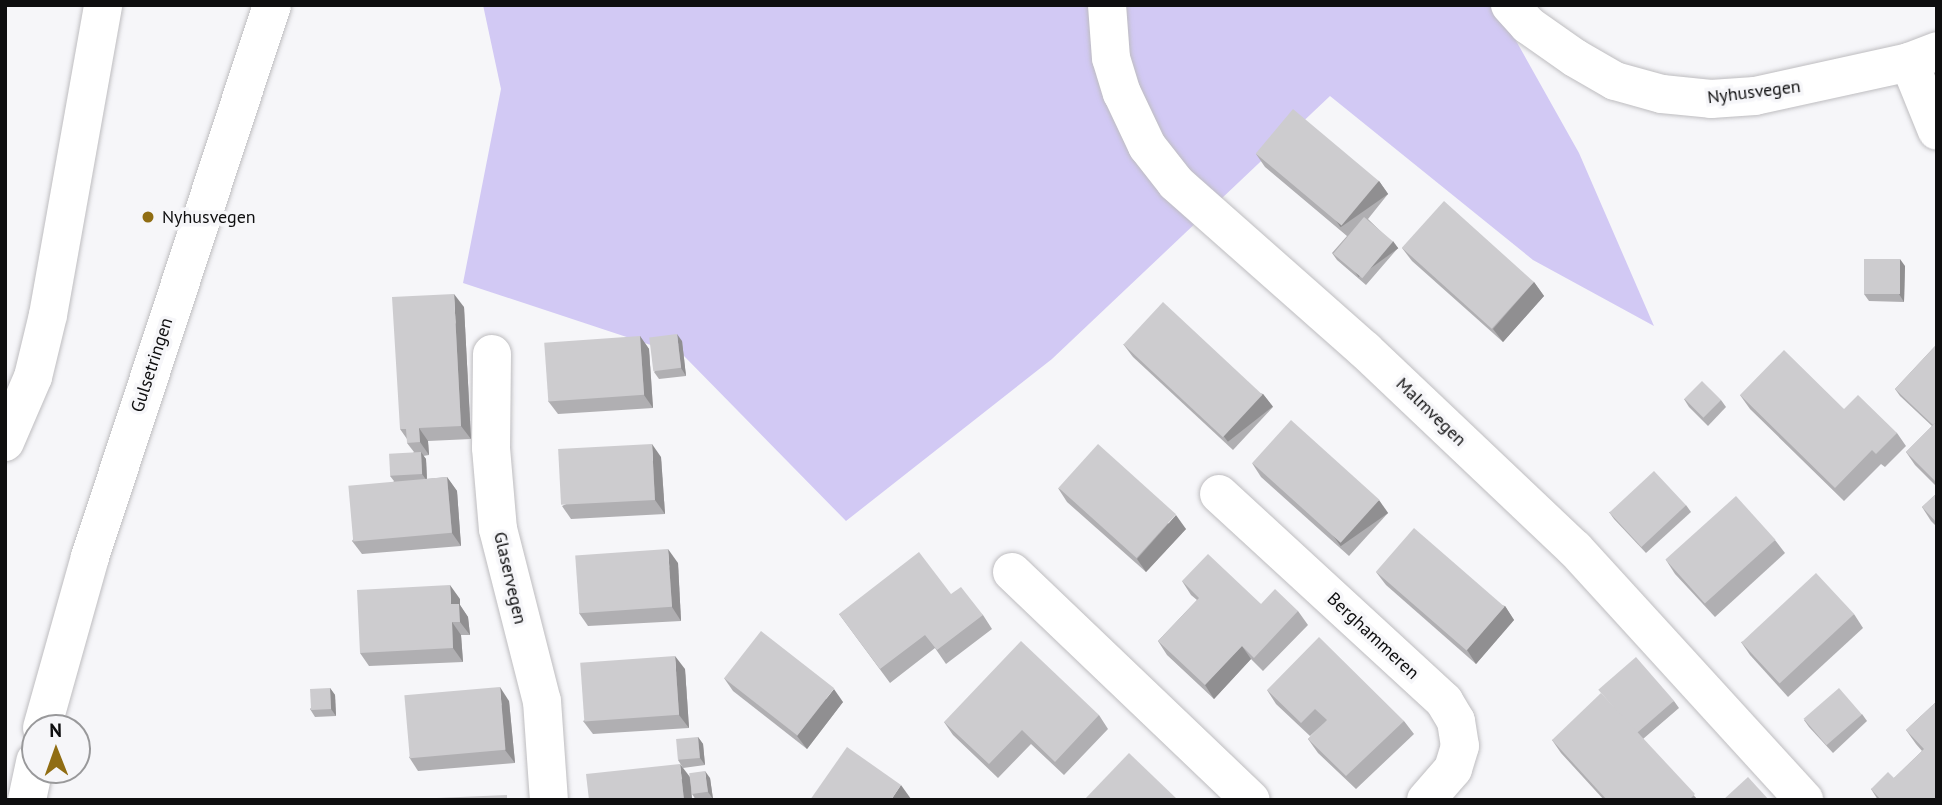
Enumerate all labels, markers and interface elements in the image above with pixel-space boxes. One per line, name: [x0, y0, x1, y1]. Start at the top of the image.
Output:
street label: Nyhusvegen: [1706, 76, 1802, 108]
place label: Nyhusvegen: [162, 206, 256, 228]
marker: Nyhusvegen: [140, 209, 156, 225]
street label: Gulsetringen: [127, 315, 177, 415]
street label: Malmvegen: [1391, 373, 1471, 451]
street label: Glaservegen: [489, 530, 531, 626]
street label: Berghammeren: [1323, 588, 1423, 684]
north arrow: [21, 714, 91, 784]
text: N: [49, 718, 62, 742]

